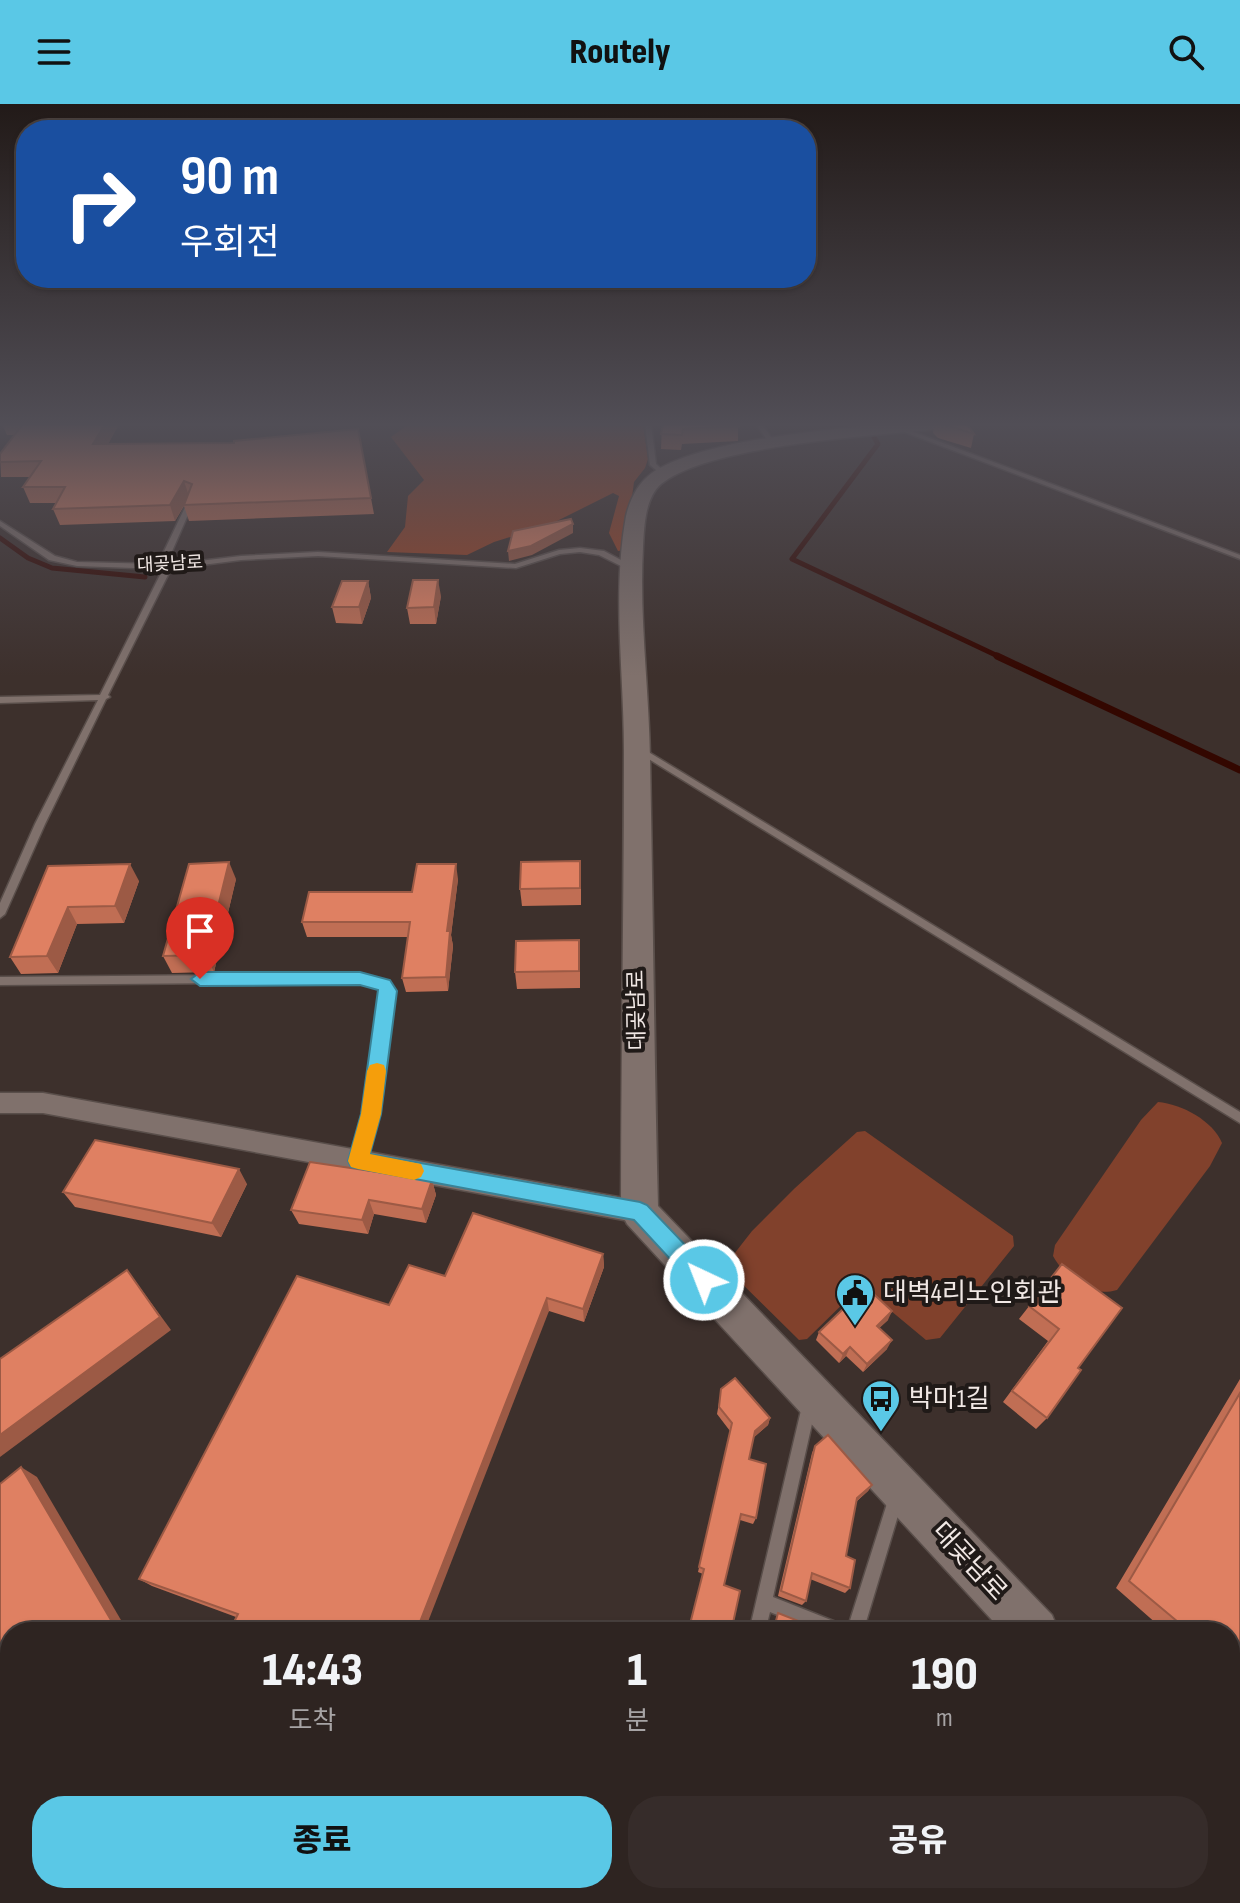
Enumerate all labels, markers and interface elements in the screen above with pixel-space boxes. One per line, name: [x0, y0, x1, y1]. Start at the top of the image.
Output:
icon: menu: [32, 30, 76, 74]
icon: search: [1164, 30, 1208, 74]
text: Routely: [570, 31, 670, 74]
text: 90 m: [180, 144, 279, 211]
icon: right: [48, 152, 152, 256]
text: 우회전: [180, 222, 279, 265]
street label: 대곶남로: [136, 552, 204, 576]
pin: [166, 897, 234, 979]
icon: arrive: [178, 909, 222, 953]
street label: 대곶남로: [623, 969, 651, 1051]
position arrow: [662, 1238, 746, 1322]
public building icon: 대벽4리노인회관: [834, 1272, 876, 1327]
place label: 대벽4리노인회관: [883, 1278, 1061, 1309]
bus stop icon: 박마1길: [860, 1378, 902, 1433]
place label: 박마1길: [909, 1384, 990, 1415]
street label: 대곶남로: [925, 1516, 1013, 1608]
text: 14:43: [262, 1642, 363, 1699]
text: 1: [627, 1642, 647, 1699]
text: 190: [911, 1646, 978, 1703]
text: m: [936, 1703, 953, 1734]
text: 도착: [289, 1706, 336, 1737]
text: 분: [625, 1706, 649, 1737]
button: 종료: [32, 1796, 612, 1888]
button: 공유: [628, 1796, 1208, 1888]

